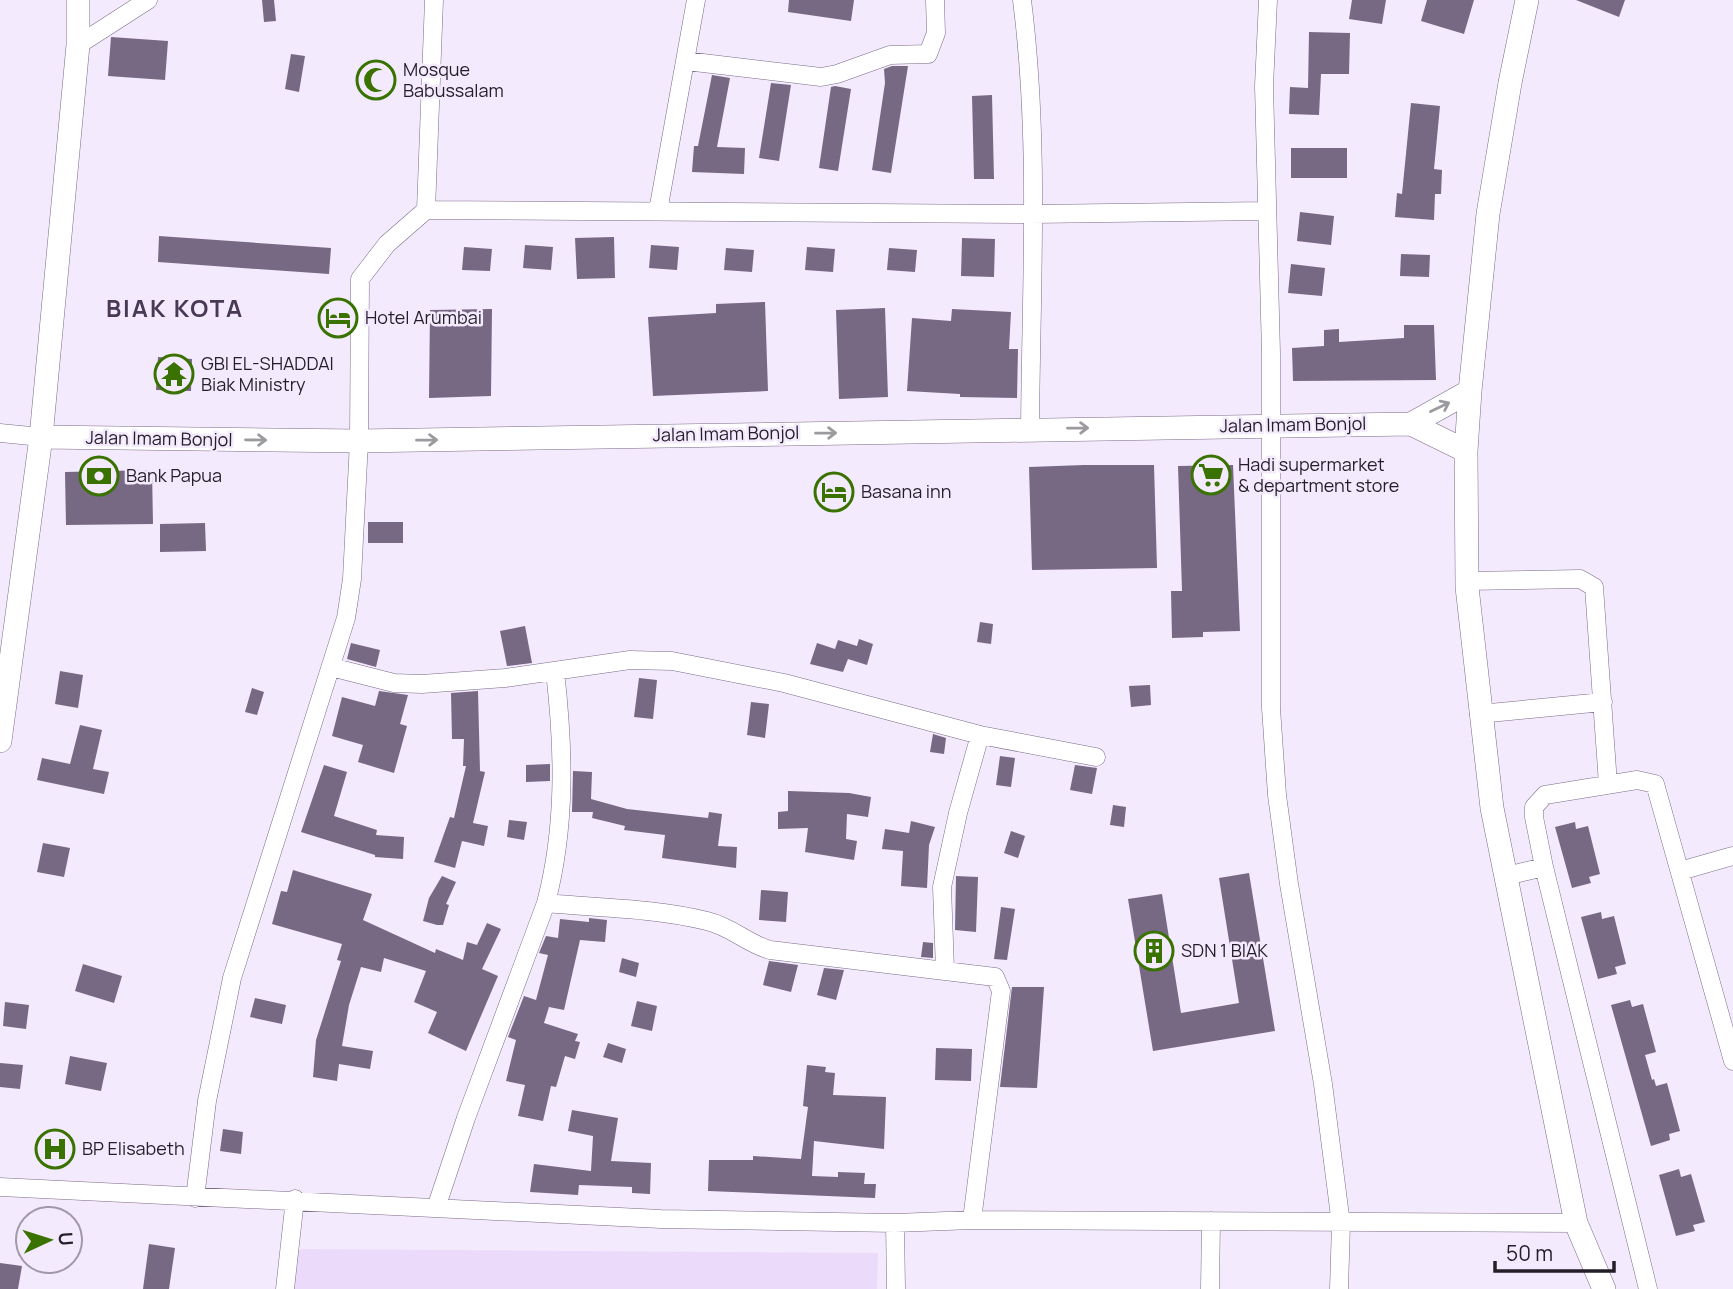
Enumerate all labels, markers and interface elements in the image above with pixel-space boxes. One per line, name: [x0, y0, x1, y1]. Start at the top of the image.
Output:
place label: Mosque Babussalam: [403, 57, 504, 102]
mosque icon: Mosque Babussalam: [355, 59, 397, 101]
district label: BIAK KOTA: [106, 291, 244, 324]
hotel icon: Hotel Arumbai: [317, 297, 359, 339]
place label: Hotel Arumbai: [365, 305, 482, 329]
place label: GBI EL-SHADDAI Biak Ministry: [201, 351, 334, 396]
temple icon: GBI EL-SHADDAI Biak Ministry: [153, 353, 195, 395]
one-way arrow: [1429, 399, 1450, 413]
street label: Jalan Imam Bonjol: [1219, 411, 1367, 437]
street label: Jalan Imam Bonjol: [652, 420, 800, 446]
one-way arrow: [1066, 422, 1089, 435]
street label: Jalan Imam Bonjol: [85, 425, 233, 451]
one-way arrow: [815, 426, 838, 440]
one-way arrow: [244, 433, 267, 447]
one-way arrow: [416, 433, 439, 446]
place label: Hadi supermarket & department store: [1238, 452, 1399, 497]
supermarket icon: Hadi supermarket & department store: [1190, 454, 1232, 496]
bank icon: Bank Papua: [78, 455, 120, 497]
place label: Bank Papua: [126, 463, 222, 487]
hotel icon: Basana inn: [813, 471, 855, 513]
place label: Basana inn: [861, 479, 951, 503]
building icon: SDN 1 BIAK: [1133, 930, 1175, 972]
place label: SDN 1 BIAK: [1181, 938, 1268, 962]
hospital icon: BP Elisabeth: [34, 1128, 76, 1170]
place label: BP Elisabeth: [82, 1136, 185, 1160]
north arrow: [14, 1205, 84, 1275]
scale bar: [1495, 1230, 1614, 1274]
text: U: [53, 1231, 79, 1247]
text: 50 m: [1506, 1239, 1553, 1267]

